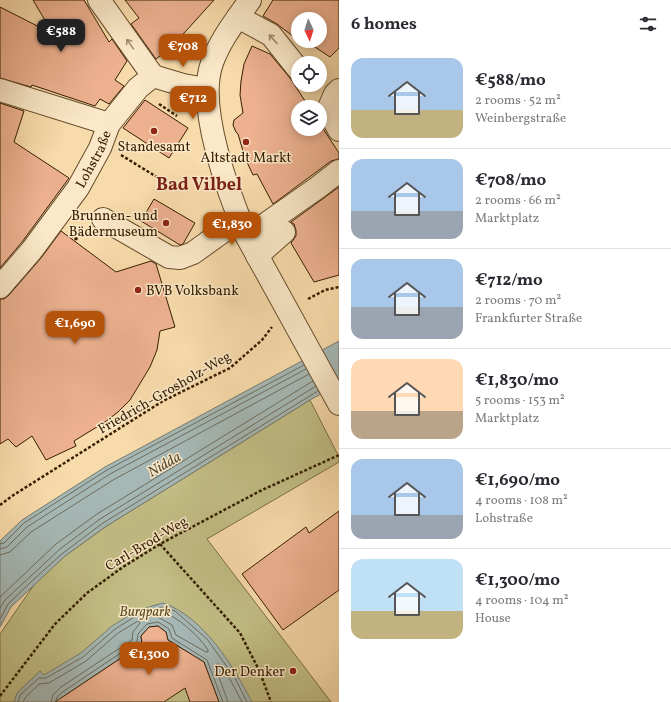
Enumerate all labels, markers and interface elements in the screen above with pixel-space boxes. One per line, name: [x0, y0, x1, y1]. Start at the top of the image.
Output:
north arrow: [291, 12, 327, 48]
map controls: [291, 12, 327, 136]
text: 6 homes: [351, 13, 417, 36]
icon: filters: [637, 13, 659, 35]
pin: €588: [37, 19, 85, 53]
text: €588: [46, 23, 76, 41]
pin: €708: [159, 34, 207, 68]
one-way arrow: [269, 34, 278, 44]
text: €708: [168, 38, 198, 56]
one-way arrow: [126, 39, 134, 50]
button: locate: [291, 56, 327, 92]
text: €588/mo: [475, 69, 546, 92]
icon: home: [383, 74, 431, 122]
pin: €712: [169, 86, 217, 120]
text: €712: [179, 90, 207, 108]
text: 2 rooms · 52 m²: [475, 92, 561, 110]
button: layers: [291, 100, 327, 136]
text: Weinbergstraße: [475, 110, 566, 128]
marker: Standesamt: [149, 126, 159, 136]
street label: Lohstraße: [72, 128, 117, 192]
marker: Altstadt Markt: [241, 137, 251, 147]
place label: Standesamt: [118, 138, 190, 157]
place label: Altstadt Markt: [201, 149, 292, 168]
text: €708/mo: [475, 169, 546, 192]
district label: Bad Vilbel: [156, 173, 242, 198]
icon: home: [383, 175, 431, 223]
text: 2 rooms · 66 m²: [475, 192, 561, 210]
place label: Brunnen- und Bädermuseum: [69, 207, 158, 242]
text: Marktplatz: [475, 210, 539, 228]
pin: €1,830: [199, 212, 265, 246]
text: €1,830: [212, 216, 252, 234]
marker: Brunnen- und Bädermuseum: [161, 218, 171, 228]
text: €712/mo: [475, 269, 543, 292]
icon: home: [383, 275, 431, 323]
place label: BVB Volksbank: [146, 282, 239, 301]
marker: BVB Volksbank: [133, 285, 143, 295]
text: 2 rooms · 70 m²: [475, 292, 561, 310]
text: Frankfurter Straße: [475, 310, 582, 328]
pin: €1,690: [42, 311, 108, 345]
text: €1,690: [54, 315, 96, 333]
street label: Friedrich-Grosholz-Weg: [95, 347, 235, 439]
text: €1,830/mo: [475, 369, 559, 392]
icon: home: [383, 375, 431, 423]
text: 5 rooms · 153 m²: [475, 392, 565, 410]
text: Marktplatz: [475, 410, 539, 428]
water label: Nidda: [144, 447, 185, 483]
text: €1,690/mo: [475, 469, 560, 492]
icon: home: [383, 475, 431, 523]
text: 4 rooms · 108 m²: [475, 492, 568, 510]
text: Lohstraße: [475, 510, 533, 528]
street label: Carl-Brod-Weg: [102, 512, 192, 576]
text: €1,300/mo: [475, 569, 560, 592]
icon: home: [383, 575, 431, 623]
text: 4 rooms · 104 m²: [475, 592, 569, 610]
park label: Burgpark: [119, 603, 171, 622]
text: House: [475, 610, 511, 628]
pin: €1,300: [116, 642, 182, 676]
text: €1,300: [129, 646, 169, 664]
place label: Der Denker: [214, 663, 285, 682]
marker: Der Denker: [288, 666, 298, 676]

